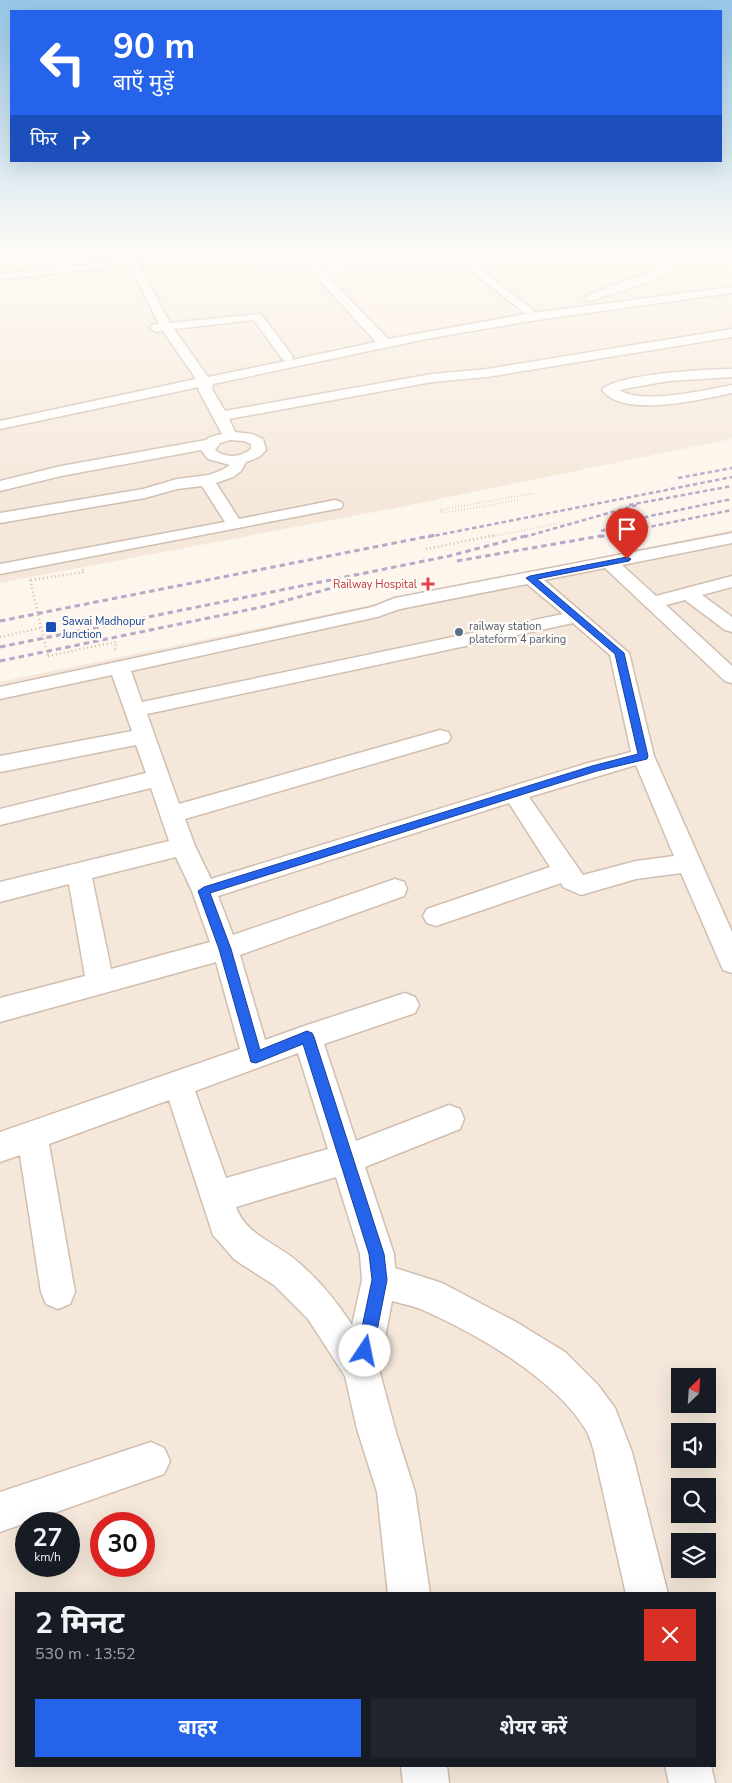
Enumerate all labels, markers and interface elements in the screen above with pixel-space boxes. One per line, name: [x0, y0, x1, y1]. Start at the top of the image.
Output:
text: 90 m: [113, 23, 195, 70]
icon: left: [30, 30, 95, 95]
text: बाएँ मुड़ें: [113, 68, 174, 98]
icon: right: [67, 125, 95, 153]
text: फिर: [30, 126, 57, 152]
pin: [606, 508, 648, 559]
icon: arrive: [613, 515, 641, 543]
place label: Railway Hospital: [333, 577, 418, 592]
marker: Railway Hospital: [421, 577, 435, 591]
place label: Sawai Madhopur Junction: [61, 614, 145, 642]
place label: railway station plateform 4 parking: [469, 619, 566, 647]
marker: Sawai Madhopur Junction: [44, 620, 58, 634]
marker: railway station plateform 4 parking: [453, 626, 465, 638]
position arrow: [338, 1324, 390, 1376]
north arrow: [671, 1368, 716, 1412]
map controls: [671, 1368, 716, 1578]
button: sound: [671, 1423, 716, 1468]
button: search: [671, 1478, 716, 1523]
speed limit sign: 30: [90, 1512, 155, 1577]
text: 27: [32, 1521, 63, 1555]
button: layers: [671, 1533, 716, 1578]
text: km/h: [34, 1549, 61, 1565]
text: 2 मिनट: [35, 1603, 124, 1644]
button: close: [644, 1609, 696, 1661]
text: 530 m · 13:52: [35, 1643, 136, 1665]
button: बाहर: [35, 1699, 361, 1757]
button: शेयर करें: [371, 1699, 696, 1757]

